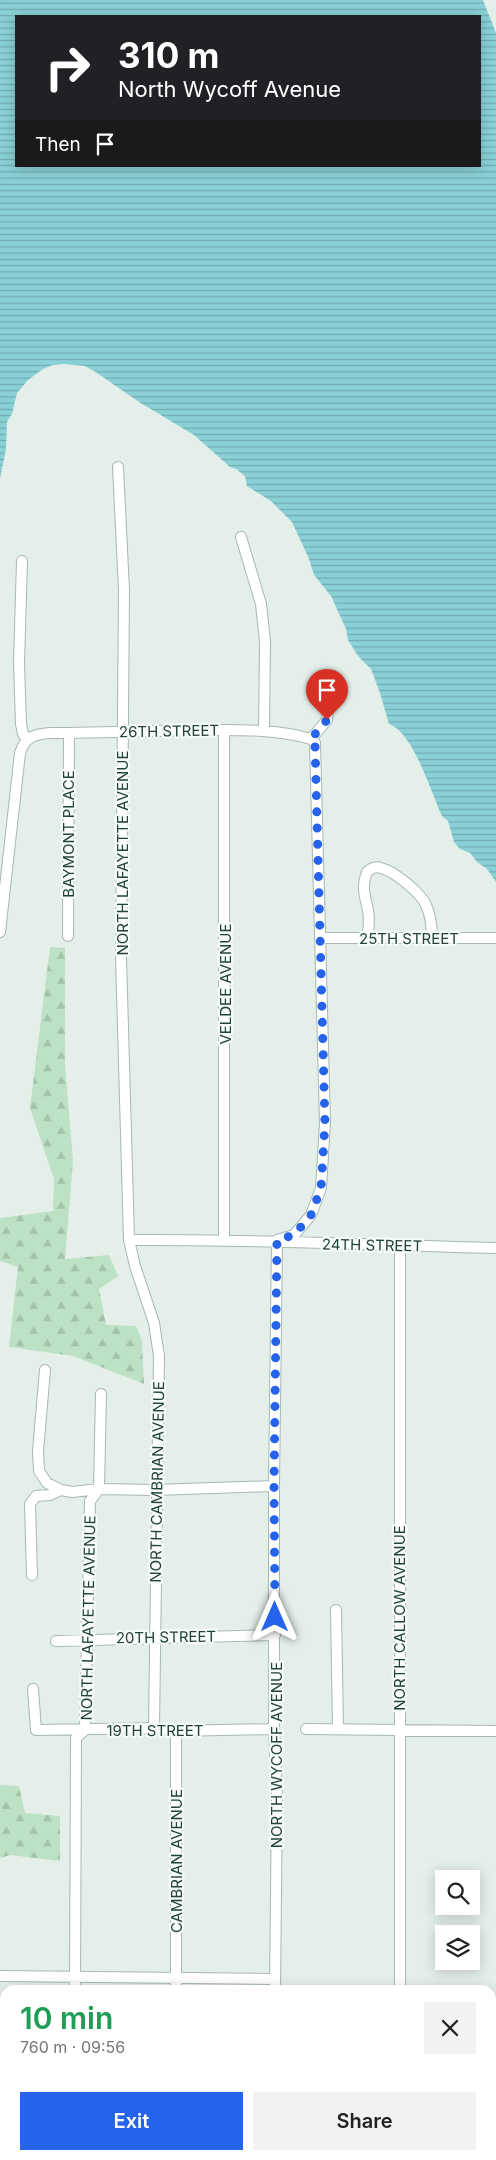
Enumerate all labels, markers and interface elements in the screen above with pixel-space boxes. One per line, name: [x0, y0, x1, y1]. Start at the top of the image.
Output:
text: 310 m: [118, 34, 220, 76]
icon: right: [35, 35, 100, 100]
text: North Wycoff Avenue: [118, 76, 341, 102]
icon: arrive: [91, 130, 119, 158]
text: Then: [35, 133, 81, 156]
pin: [306, 669, 348, 720]
icon: arrive: [313, 676, 341, 704]
street label: 26TH STREET: [119, 721, 219, 741]
street label: NORTH LAFAYETTE AVENUE: [113, 750, 132, 956]
street label: BAYMONT PLACE: [59, 770, 78, 898]
street label: VELDEE AVENUE: [216, 923, 235, 1045]
street label: 25TH STREET: [359, 929, 459, 948]
street label: 24TH STREET: [322, 1235, 422, 1255]
street label: NORTH CAMBRIAN AVENUE: [146, 1381, 168, 1583]
street label: NORTH LAFAYETTE AVENUE: [77, 1515, 99, 1721]
street label: NORTH CALLOW AVENUE: [390, 1525, 409, 1711]
position arrow: [248, 1590, 300, 1642]
street label: 20TH STREET: [116, 1627, 216, 1647]
street label: NORTH WYCOFF AVENUE: [267, 1662, 286, 1848]
street label: 19TH STREET: [106, 1721, 204, 1740]
street label: CAMBRIAN AVENUE: [167, 1789, 186, 1933]
map controls: [435, 1870, 480, 1970]
button: search: [435, 1870, 480, 1915]
button: layers: [435, 1925, 480, 1970]
text: 10 min: [20, 2000, 113, 2036]
button: close: [424, 2002, 476, 2054]
text: 760 m · 09:56: [20, 2037, 125, 2057]
button: Exit: [20, 2092, 243, 2150]
button: Share: [253, 2092, 476, 2150]

